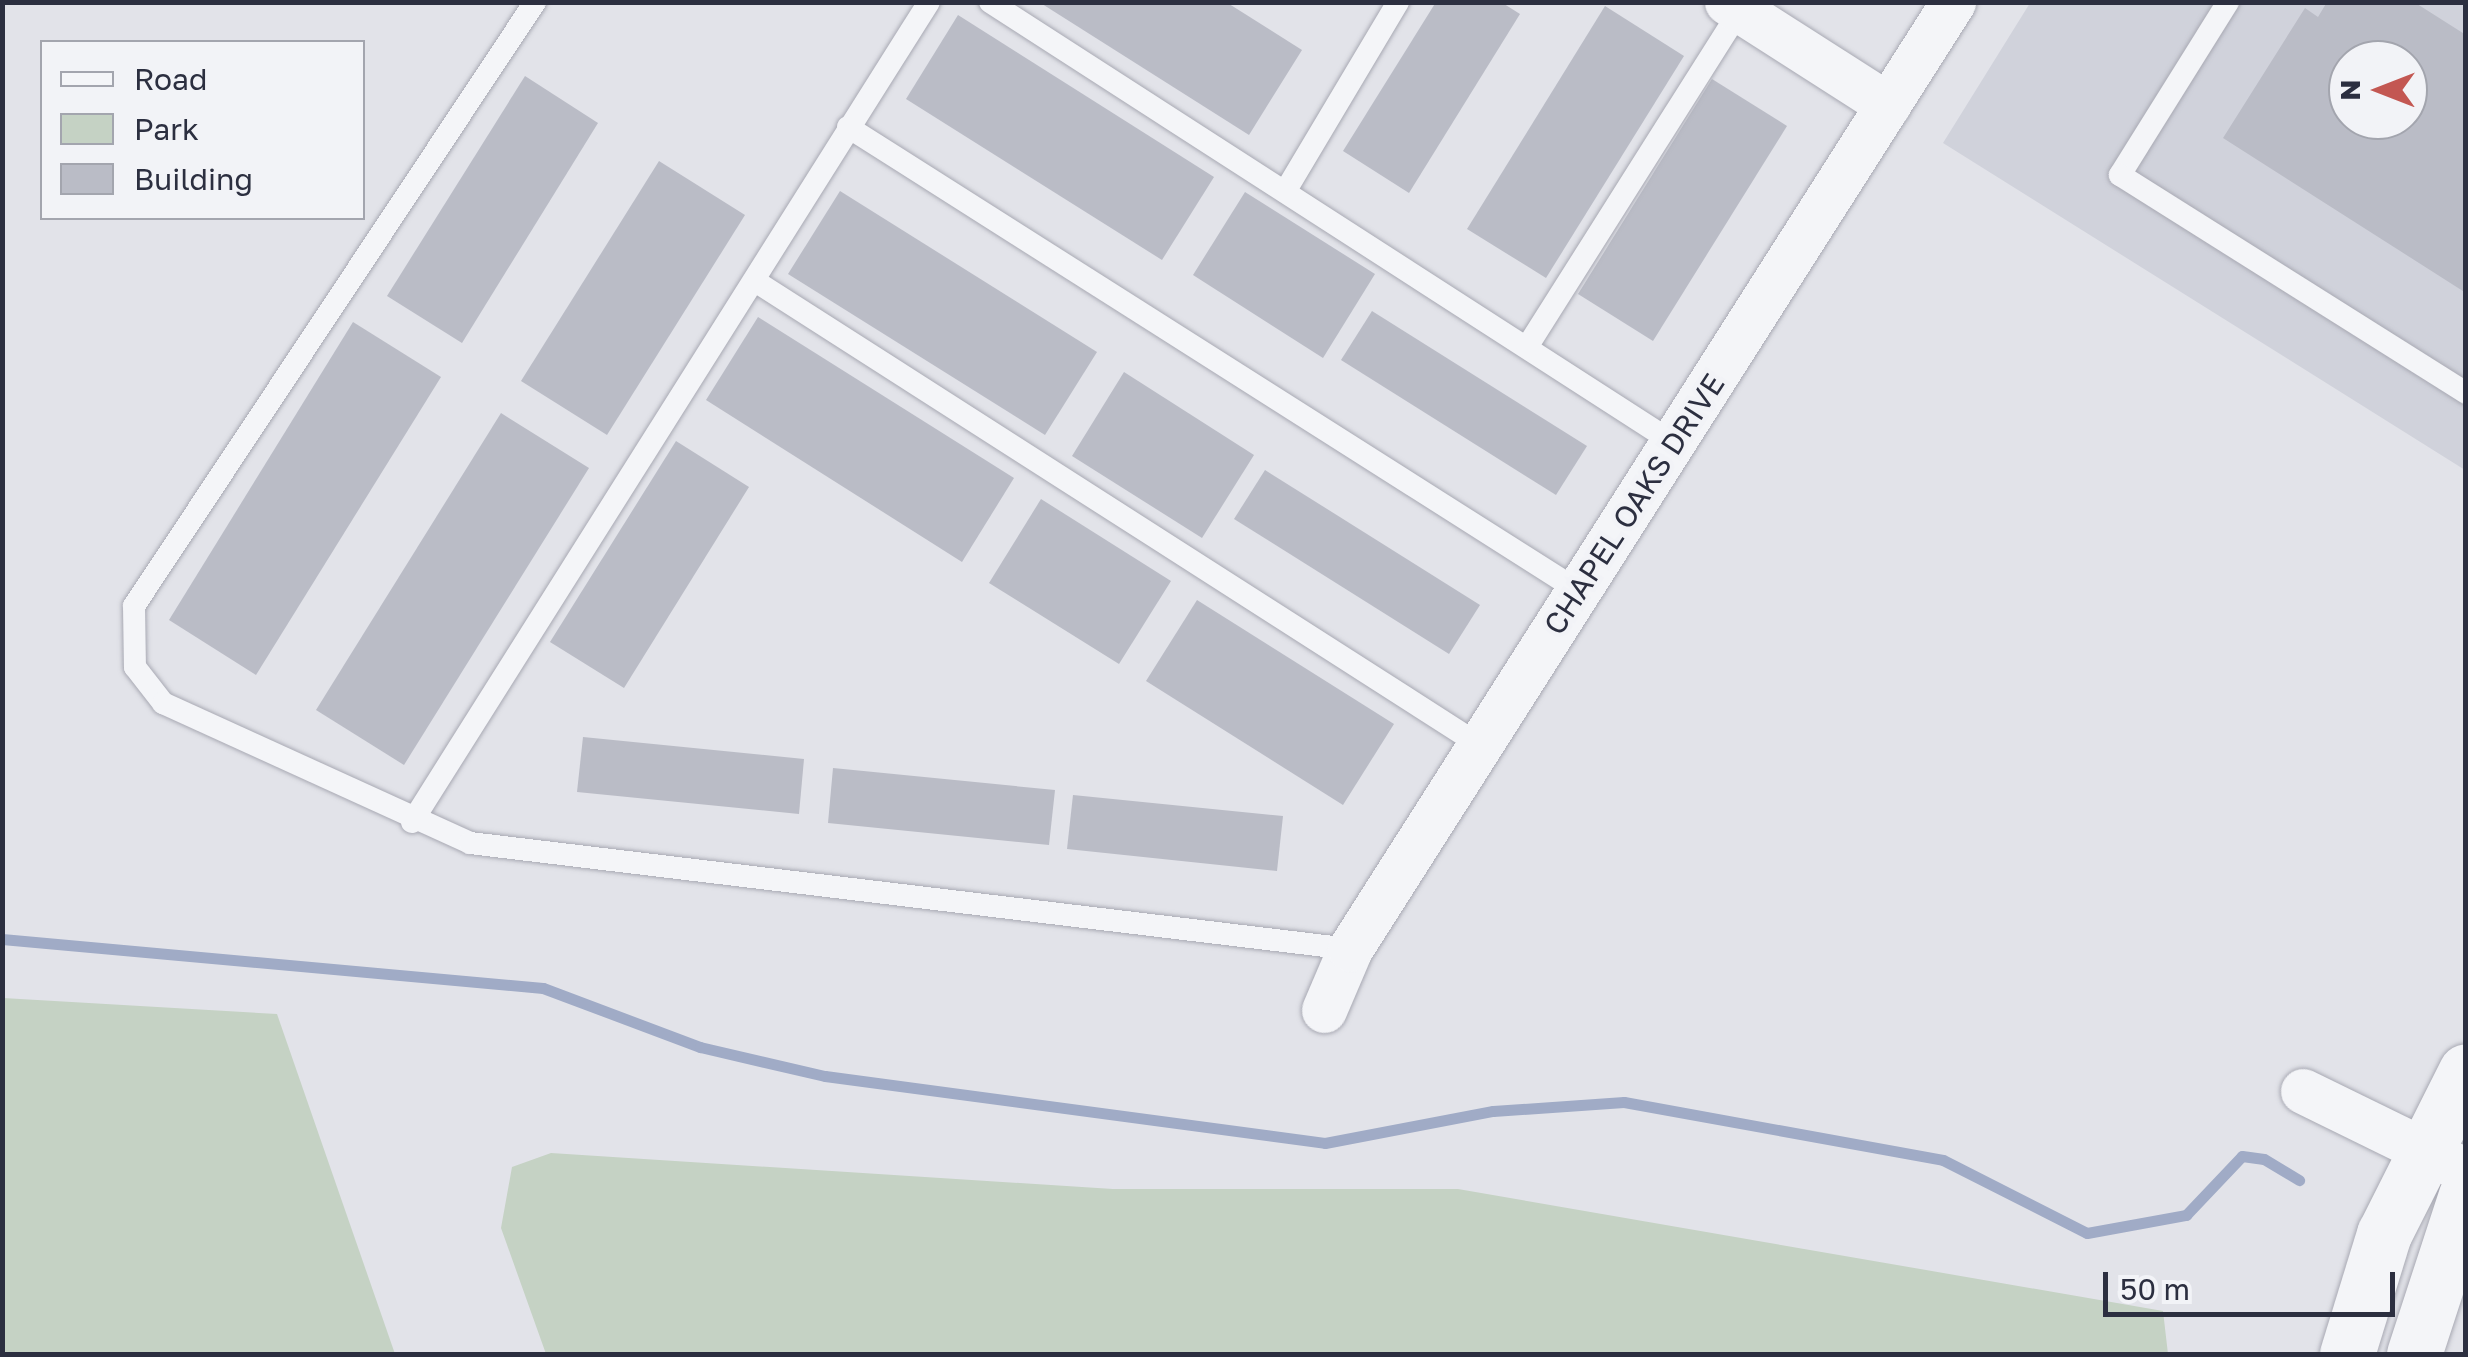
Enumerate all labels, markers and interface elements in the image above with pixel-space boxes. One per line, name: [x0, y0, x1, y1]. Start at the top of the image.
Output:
legend: [40, 40, 365, 220]
north arrow: [2328, 40, 2428, 140]
text: Road: [134, 61, 208, 97]
text: N: [2333, 79, 2366, 101]
text: Park: [134, 111, 199, 147]
text: Building: [134, 161, 253, 197]
street label: CHAPEL OAKS DRIVE: [1536, 367, 1732, 641]
scale bar: [2108, 1252, 2400, 1314]
text: 50 m: [2120, 1271, 2190, 1307]

